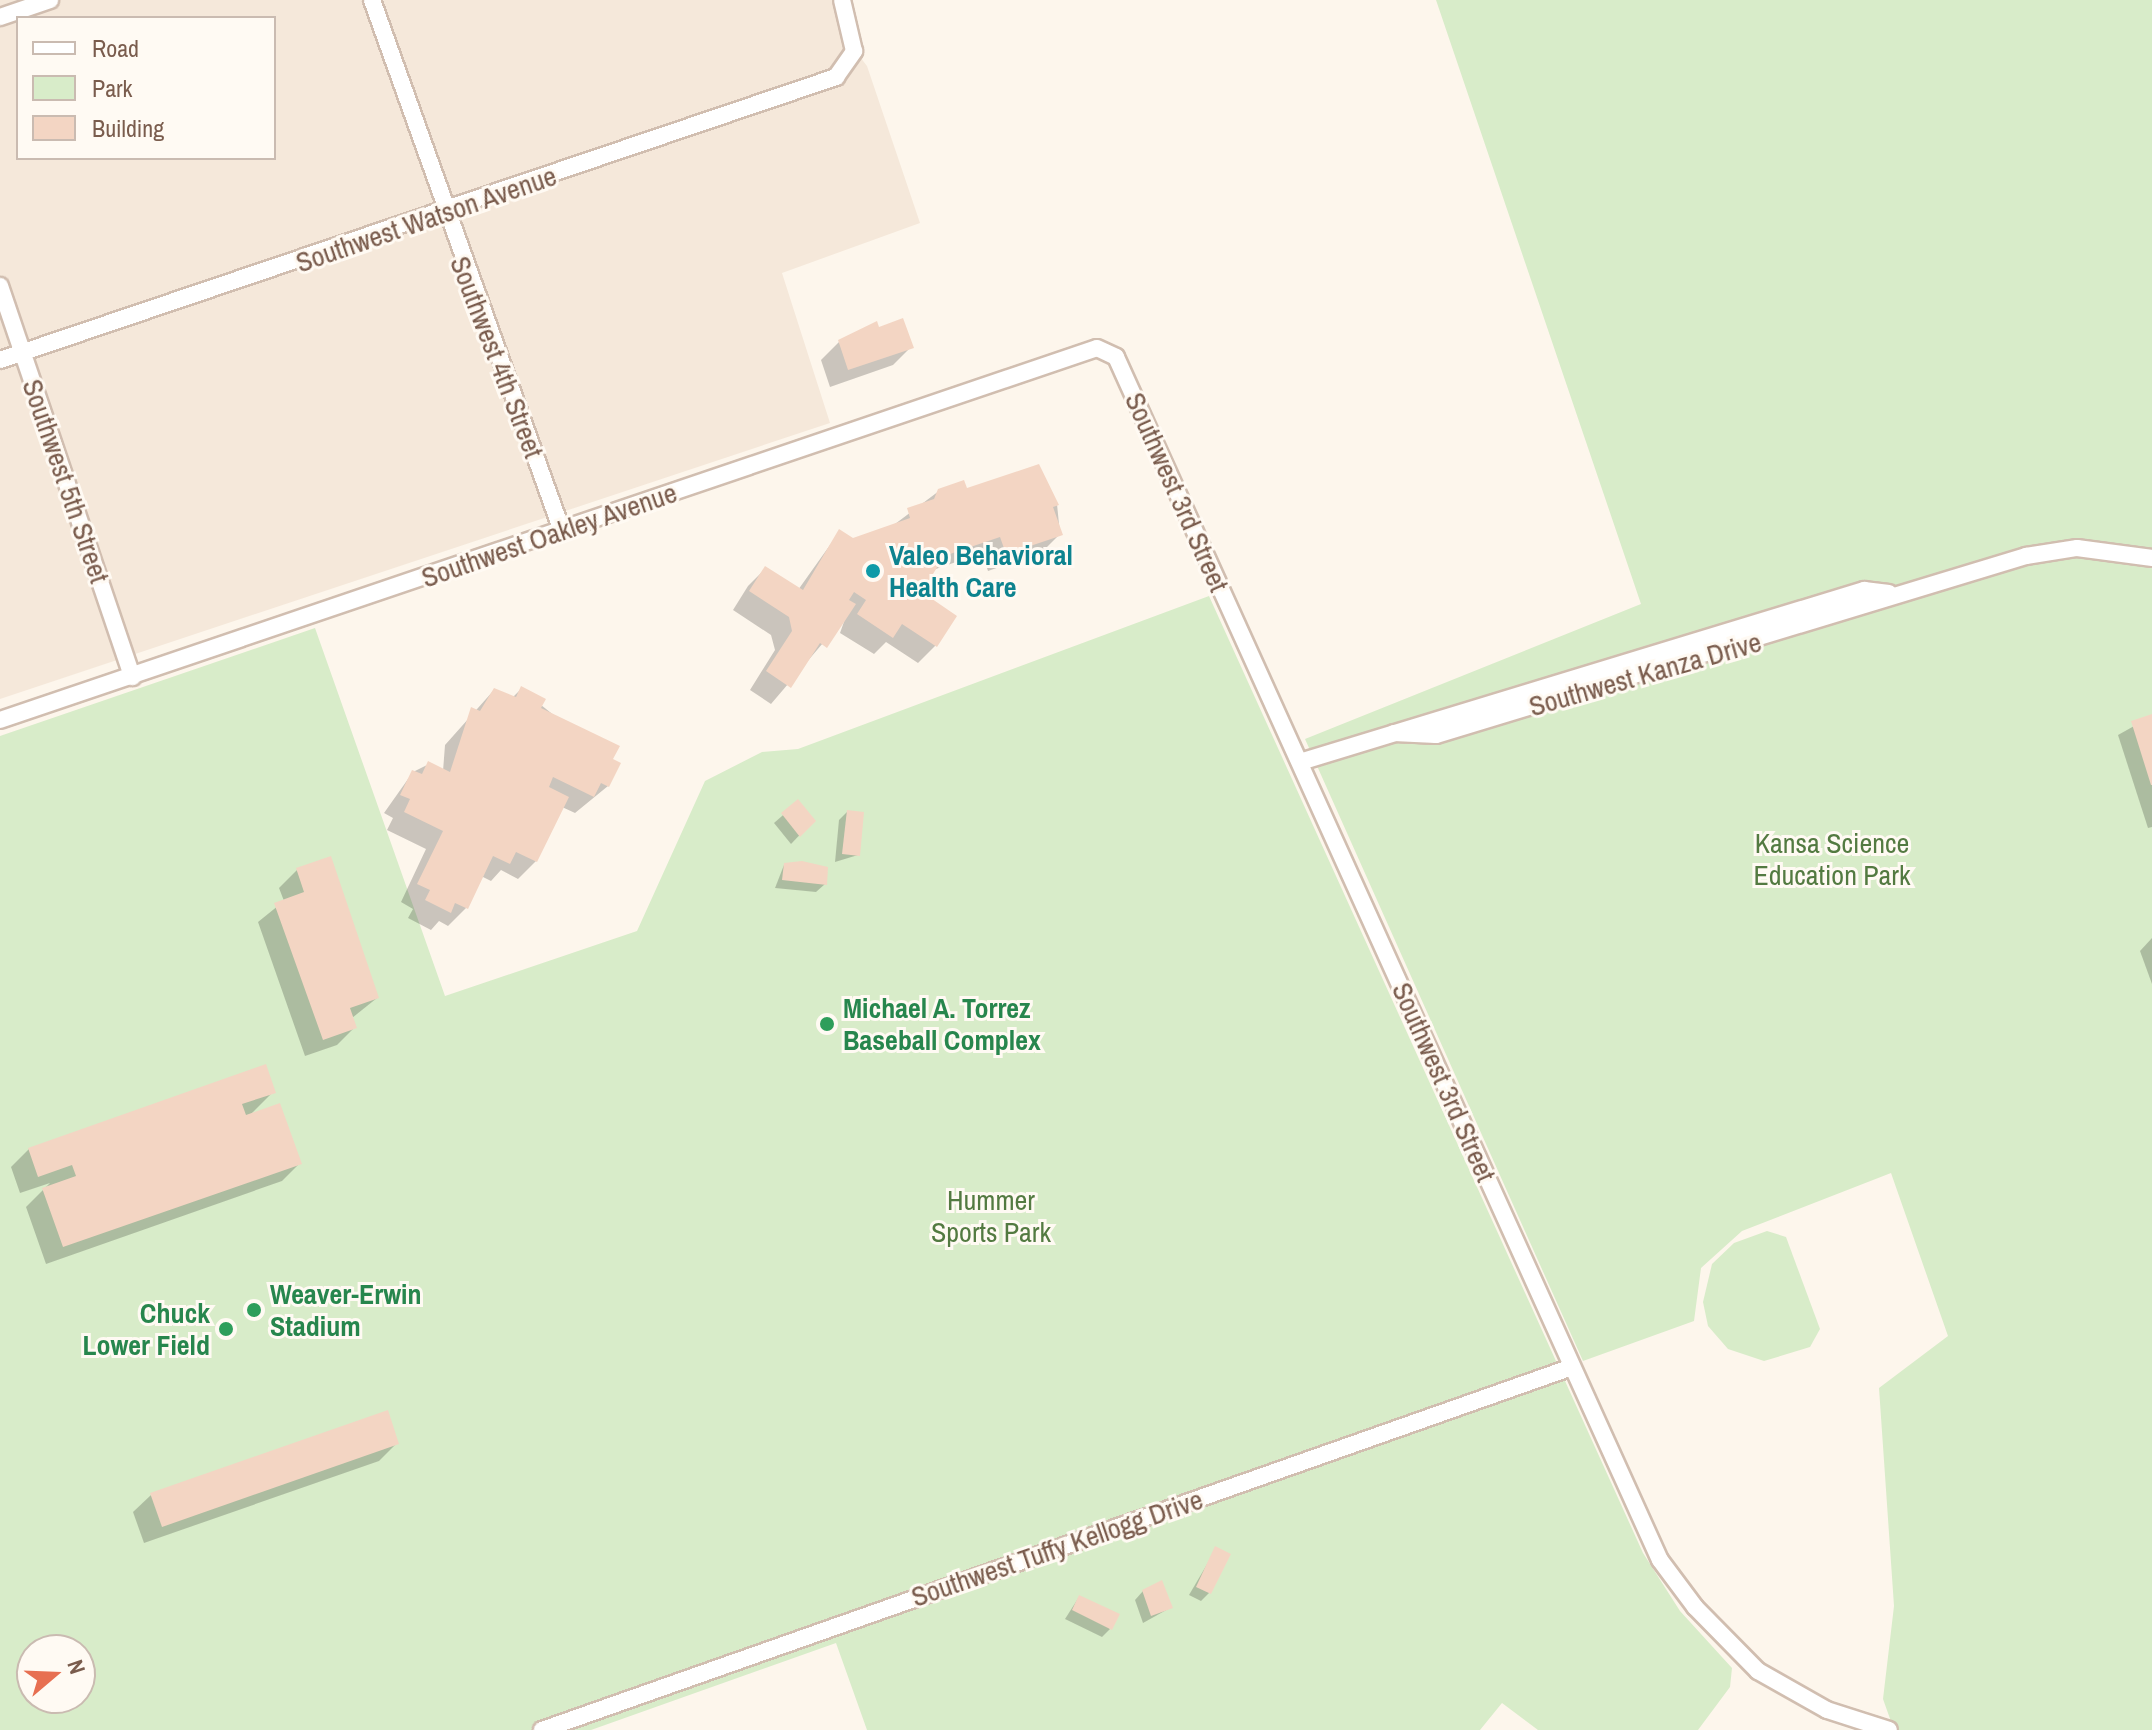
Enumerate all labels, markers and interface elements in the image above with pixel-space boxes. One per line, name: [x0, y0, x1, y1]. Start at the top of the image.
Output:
legend: [16, 16, 276, 160]
text: Road: [92, 32, 139, 64]
text: Park: [92, 72, 132, 104]
text: Building: [92, 112, 164, 144]
street label: Southwest Watson Avenue: [291, 158, 561, 280]
street label: Southwest 4th Street: [443, 251, 551, 463]
street label: Southwest 5th Street: [15, 375, 117, 587]
street label: Southwest 3rd Street: [1118, 387, 1236, 597]
street label: Southwest Oakley Avenue: [416, 475, 682, 595]
place label: Valeo Behavioral Health Care: [889, 538, 1073, 604]
marker: Valeo Behavioral Health Care: [864, 562, 882, 580]
street label: Southwest Kanza Drive: [1525, 625, 1765, 723]
park label: Kansa Science Education Park: [1754, 826, 1910, 892]
street label: Southwest 3rd Street: [1385, 977, 1503, 1187]
place label: Michael A. Torrez Baseball Complex: [843, 991, 1041, 1057]
marker: Michael A. Torrez Baseball Complex: [818, 1015, 836, 1033]
park label: Hummer Sports Park: [931, 1183, 1051, 1249]
place label: Weaver-Erwin Stadium: [270, 1277, 421, 1343]
place label: Chuck Lower Field: [82, 1296, 210, 1362]
marker: Weaver-Erwin Stadium: [245, 1301, 263, 1319]
marker: Chuck Lower Field: [217, 1320, 235, 1338]
street label: Southwest Tuffy Kellogg Drive: [907, 1482, 1207, 1614]
north arrow: [16, 1634, 96, 1714]
text: N: [60, 1656, 93, 1678]

